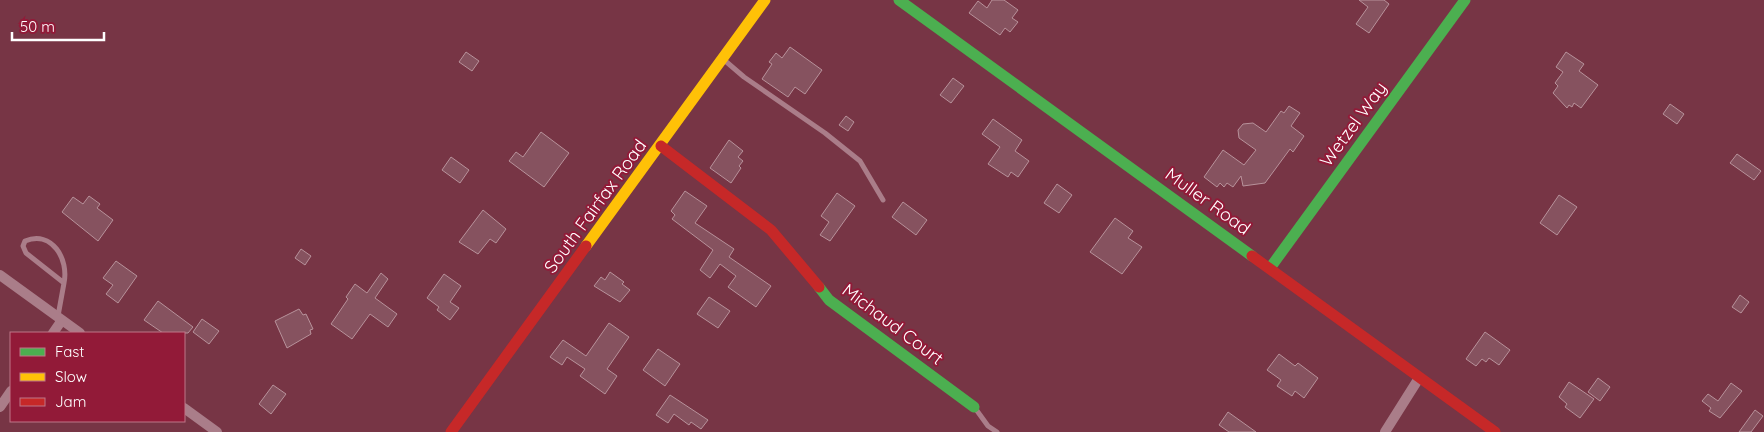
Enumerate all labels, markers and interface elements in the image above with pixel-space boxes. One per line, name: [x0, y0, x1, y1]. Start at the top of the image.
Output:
scale bar: [12, 10, 105, 42]
text: 50 m: [20, 17, 55, 36]
street label: Wetzel Way: [1314, 77, 1392, 171]
street label: South Fairfax Road: [539, 135, 651, 277]
street label: Muller Road: [1161, 162, 1255, 240]
street label: Michaud Court: [838, 278, 948, 370]
legend: [10, 332, 185, 422]
text: Fast: [55, 342, 84, 361]
text: Slow: [55, 367, 87, 386]
text: Jam: [55, 392, 86, 411]

